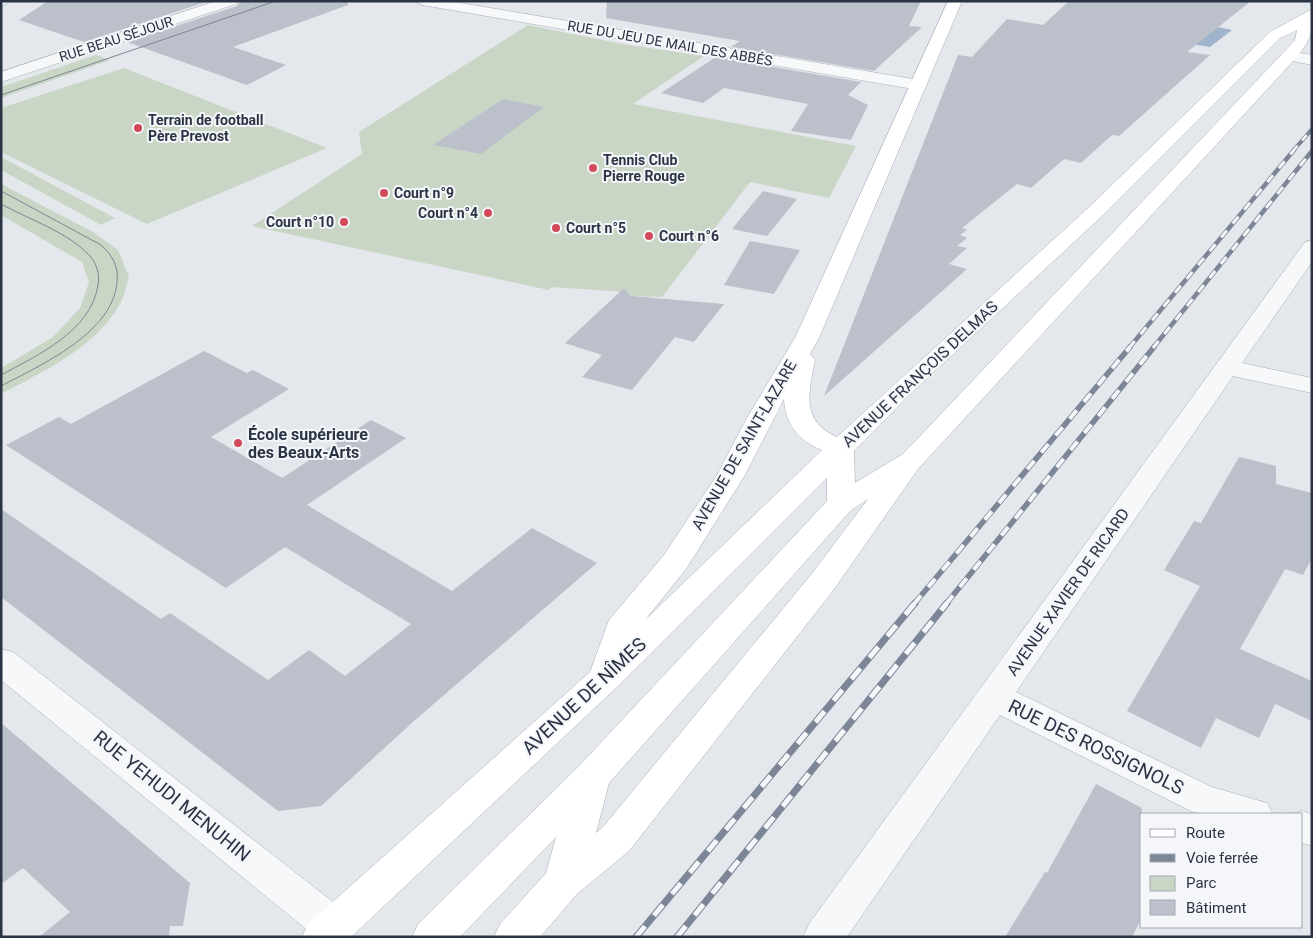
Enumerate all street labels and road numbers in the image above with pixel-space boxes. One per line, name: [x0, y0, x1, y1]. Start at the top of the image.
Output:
street label: RUE BEAU SÉJOUR: [57, 12, 175, 65]
street label: RUE DU JEU DE MAIL DES ABBÉS: [566, 16, 774, 69]
street label: AVENUE FRANÇOIS DELMAS: [838, 297, 1002, 451]
street label: AVENUE DE SAINT-LAZARE: [687, 357, 801, 533]
street label: AVENUE XAVIER DE RICARD: [1003, 505, 1133, 679]
street label: AVENUE DE NÎMES: [517, 633, 651, 759]
street label: RUE DES ROSSIGNOLS: [1004, 694, 1188, 800]
street label: RUE YEHUDI MENUHIN: [89, 726, 255, 866]

